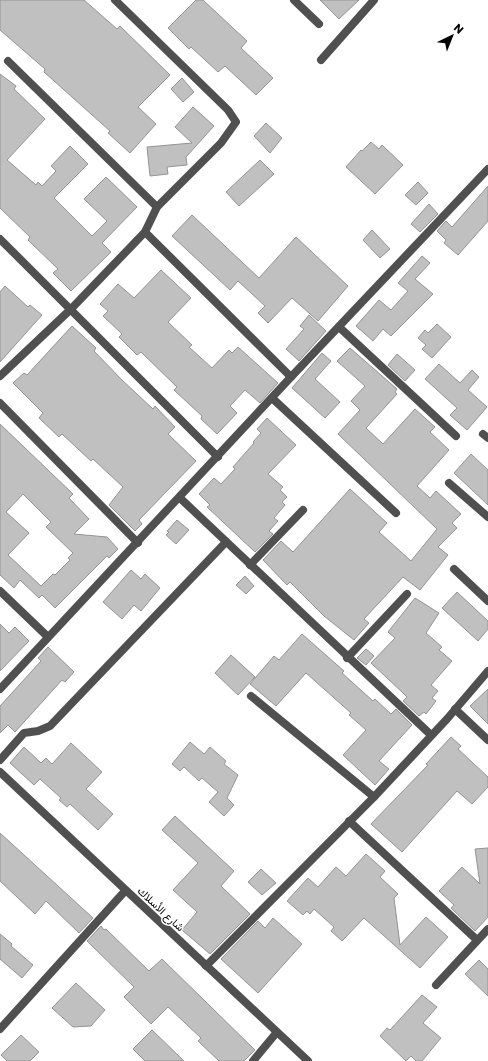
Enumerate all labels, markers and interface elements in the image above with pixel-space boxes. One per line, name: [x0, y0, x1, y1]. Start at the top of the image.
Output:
north arrow: [432, 16, 472, 56]
text: N: [450, 20, 467, 37]
street label: شارع الأسلاك: [134, 883, 188, 935]

